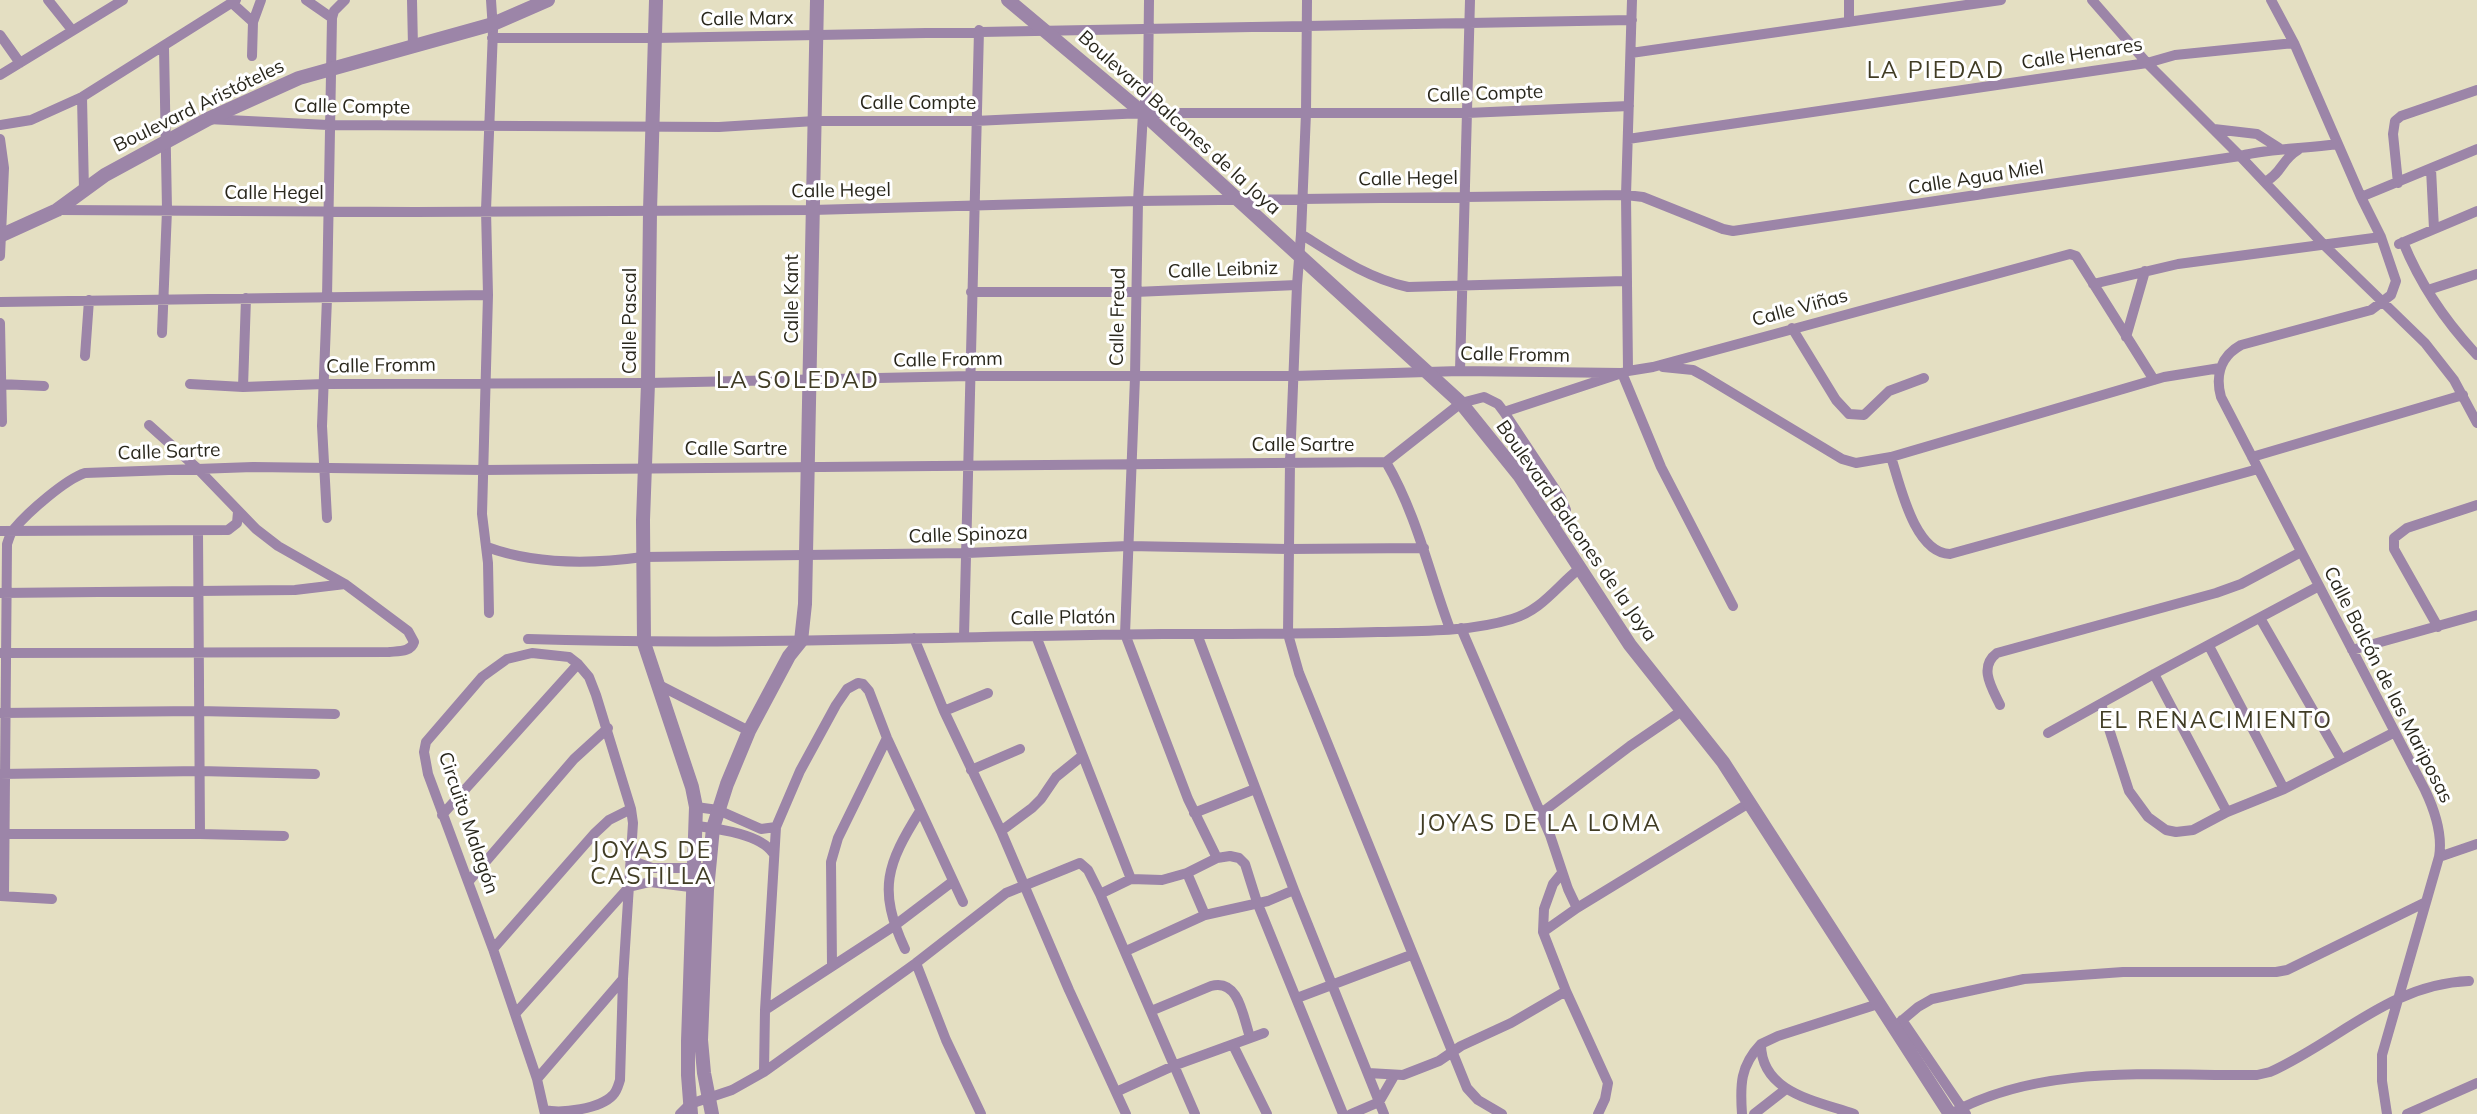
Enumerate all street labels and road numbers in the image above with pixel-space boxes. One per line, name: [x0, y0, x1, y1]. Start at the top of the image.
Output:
street label: Calle Marx: [700, 7, 794, 31]
street label: Boulevard Balcones de la Joya: [1073, 26, 1285, 220]
street label: Calle Henares: [2020, 33, 2144, 75]
street label: Boulevard Aristóteles: [110, 55, 288, 157]
street label: Calle Compte: [1426, 81, 1544, 107]
street label: Calle Compte: [860, 92, 976, 114]
street label: Calle Compte: [294, 95, 410, 119]
street label: Calle Agua Miel: [1907, 156, 2045, 200]
street label: Calle Hegel: [1358, 167, 1458, 191]
street label: Calle Hegel: [791, 179, 891, 203]
street label: Calle Hegel: [224, 182, 324, 204]
street label: Calle Kant: [781, 254, 803, 344]
street label: Calle Leibniz: [1167, 257, 1279, 283]
street label: Calle Pascal: [619, 268, 641, 374]
street label: Calle Freud: [1106, 268, 1130, 366]
street label: Calle Viñas: [1750, 284, 1850, 332]
street label: Calle Fromm: [1460, 343, 1570, 367]
street label: Calle Fromm: [893, 348, 1003, 372]
street label: Calle Fromm: [326, 354, 436, 378]
street label: Boulevard Balcones de la Joya: [1491, 416, 1661, 646]
street label: Calle Sartre: [1252, 434, 1354, 456]
street label: Calle Sartre: [685, 438, 787, 460]
street label: Calle Sartre: [117, 439, 221, 465]
street label: Calle Spinoza: [908, 522, 1028, 548]
street label: Calle Balcón de las Mariposas: [2318, 563, 2458, 807]
street label: Calle Platón: [1010, 606, 1116, 630]
street label: Circuito Malagón: [433, 749, 503, 897]

